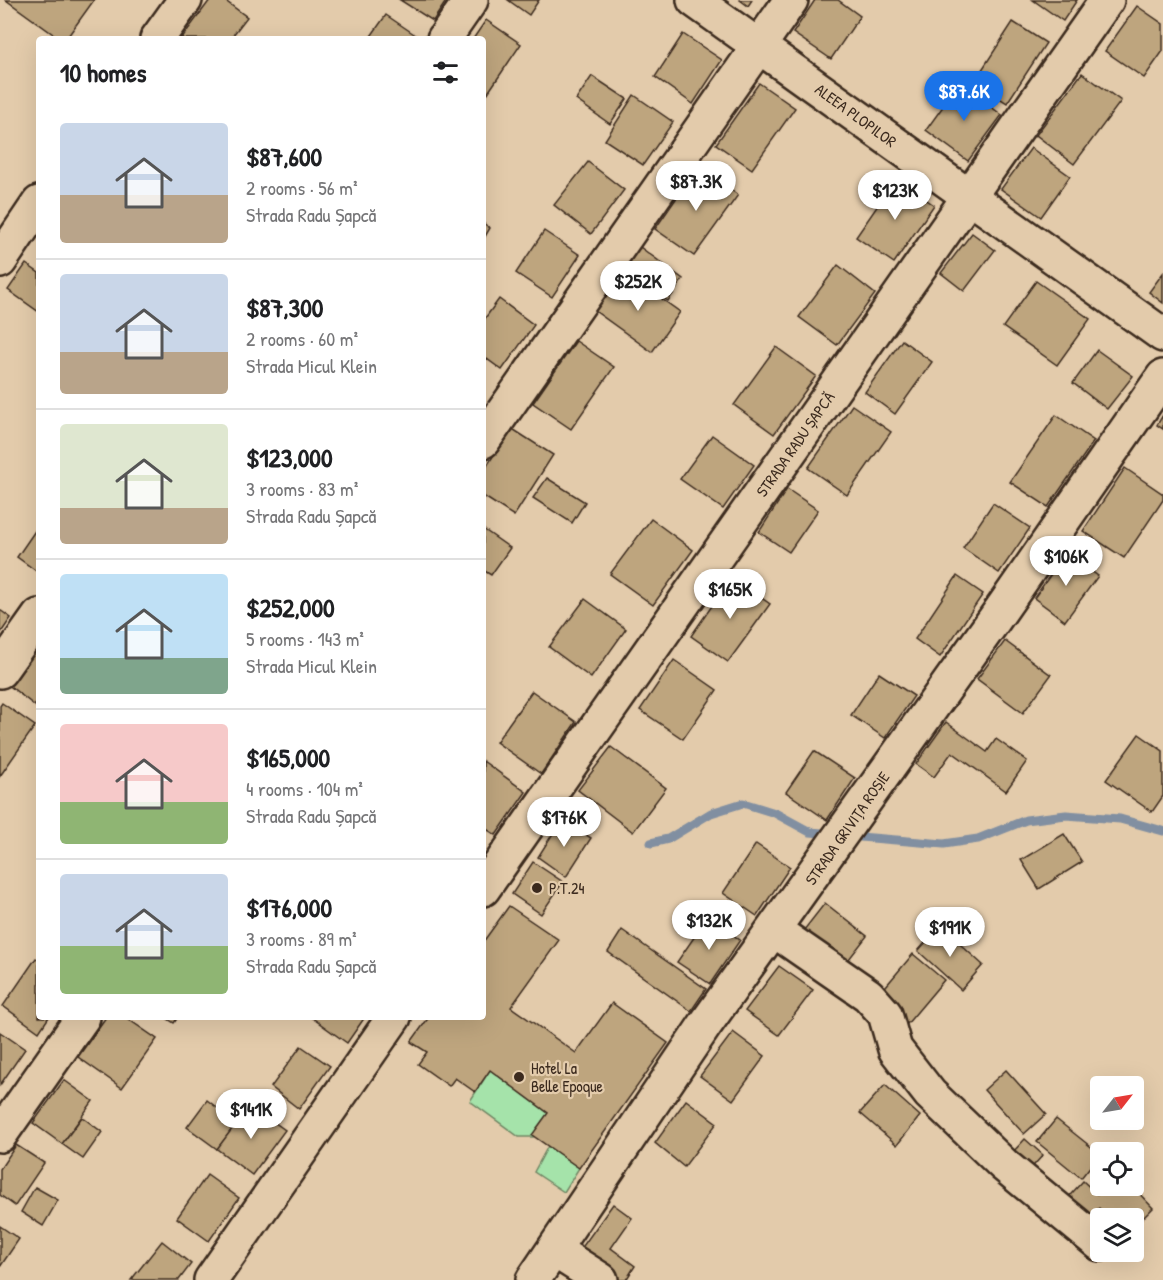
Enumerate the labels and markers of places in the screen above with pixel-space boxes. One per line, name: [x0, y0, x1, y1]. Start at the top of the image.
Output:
pin: $87.6K: [915, 71, 1013, 122]
pin: $87.3K: [647, 161, 745, 212]
pin: $123K: [853, 170, 937, 221]
pin: $252K: [596, 261, 680, 312]
pin: $106K: [1024, 536, 1108, 587]
pin: $165K: [688, 569, 772, 620]
pin: $176K: [522, 797, 606, 848]
place label: P.T.24: [549, 877, 585, 899]
marker: P.T.24: [530, 881, 544, 895]
pin: $132K: [667, 900, 751, 951]
pin: $191K: [908, 907, 992, 958]
place label: Hotel La Belle Epoque: [531, 1057, 604, 1097]
marker: Hotel La Belle Epoque: [512, 1070, 526, 1084]
pin: $141K: [209, 1089, 293, 1140]

